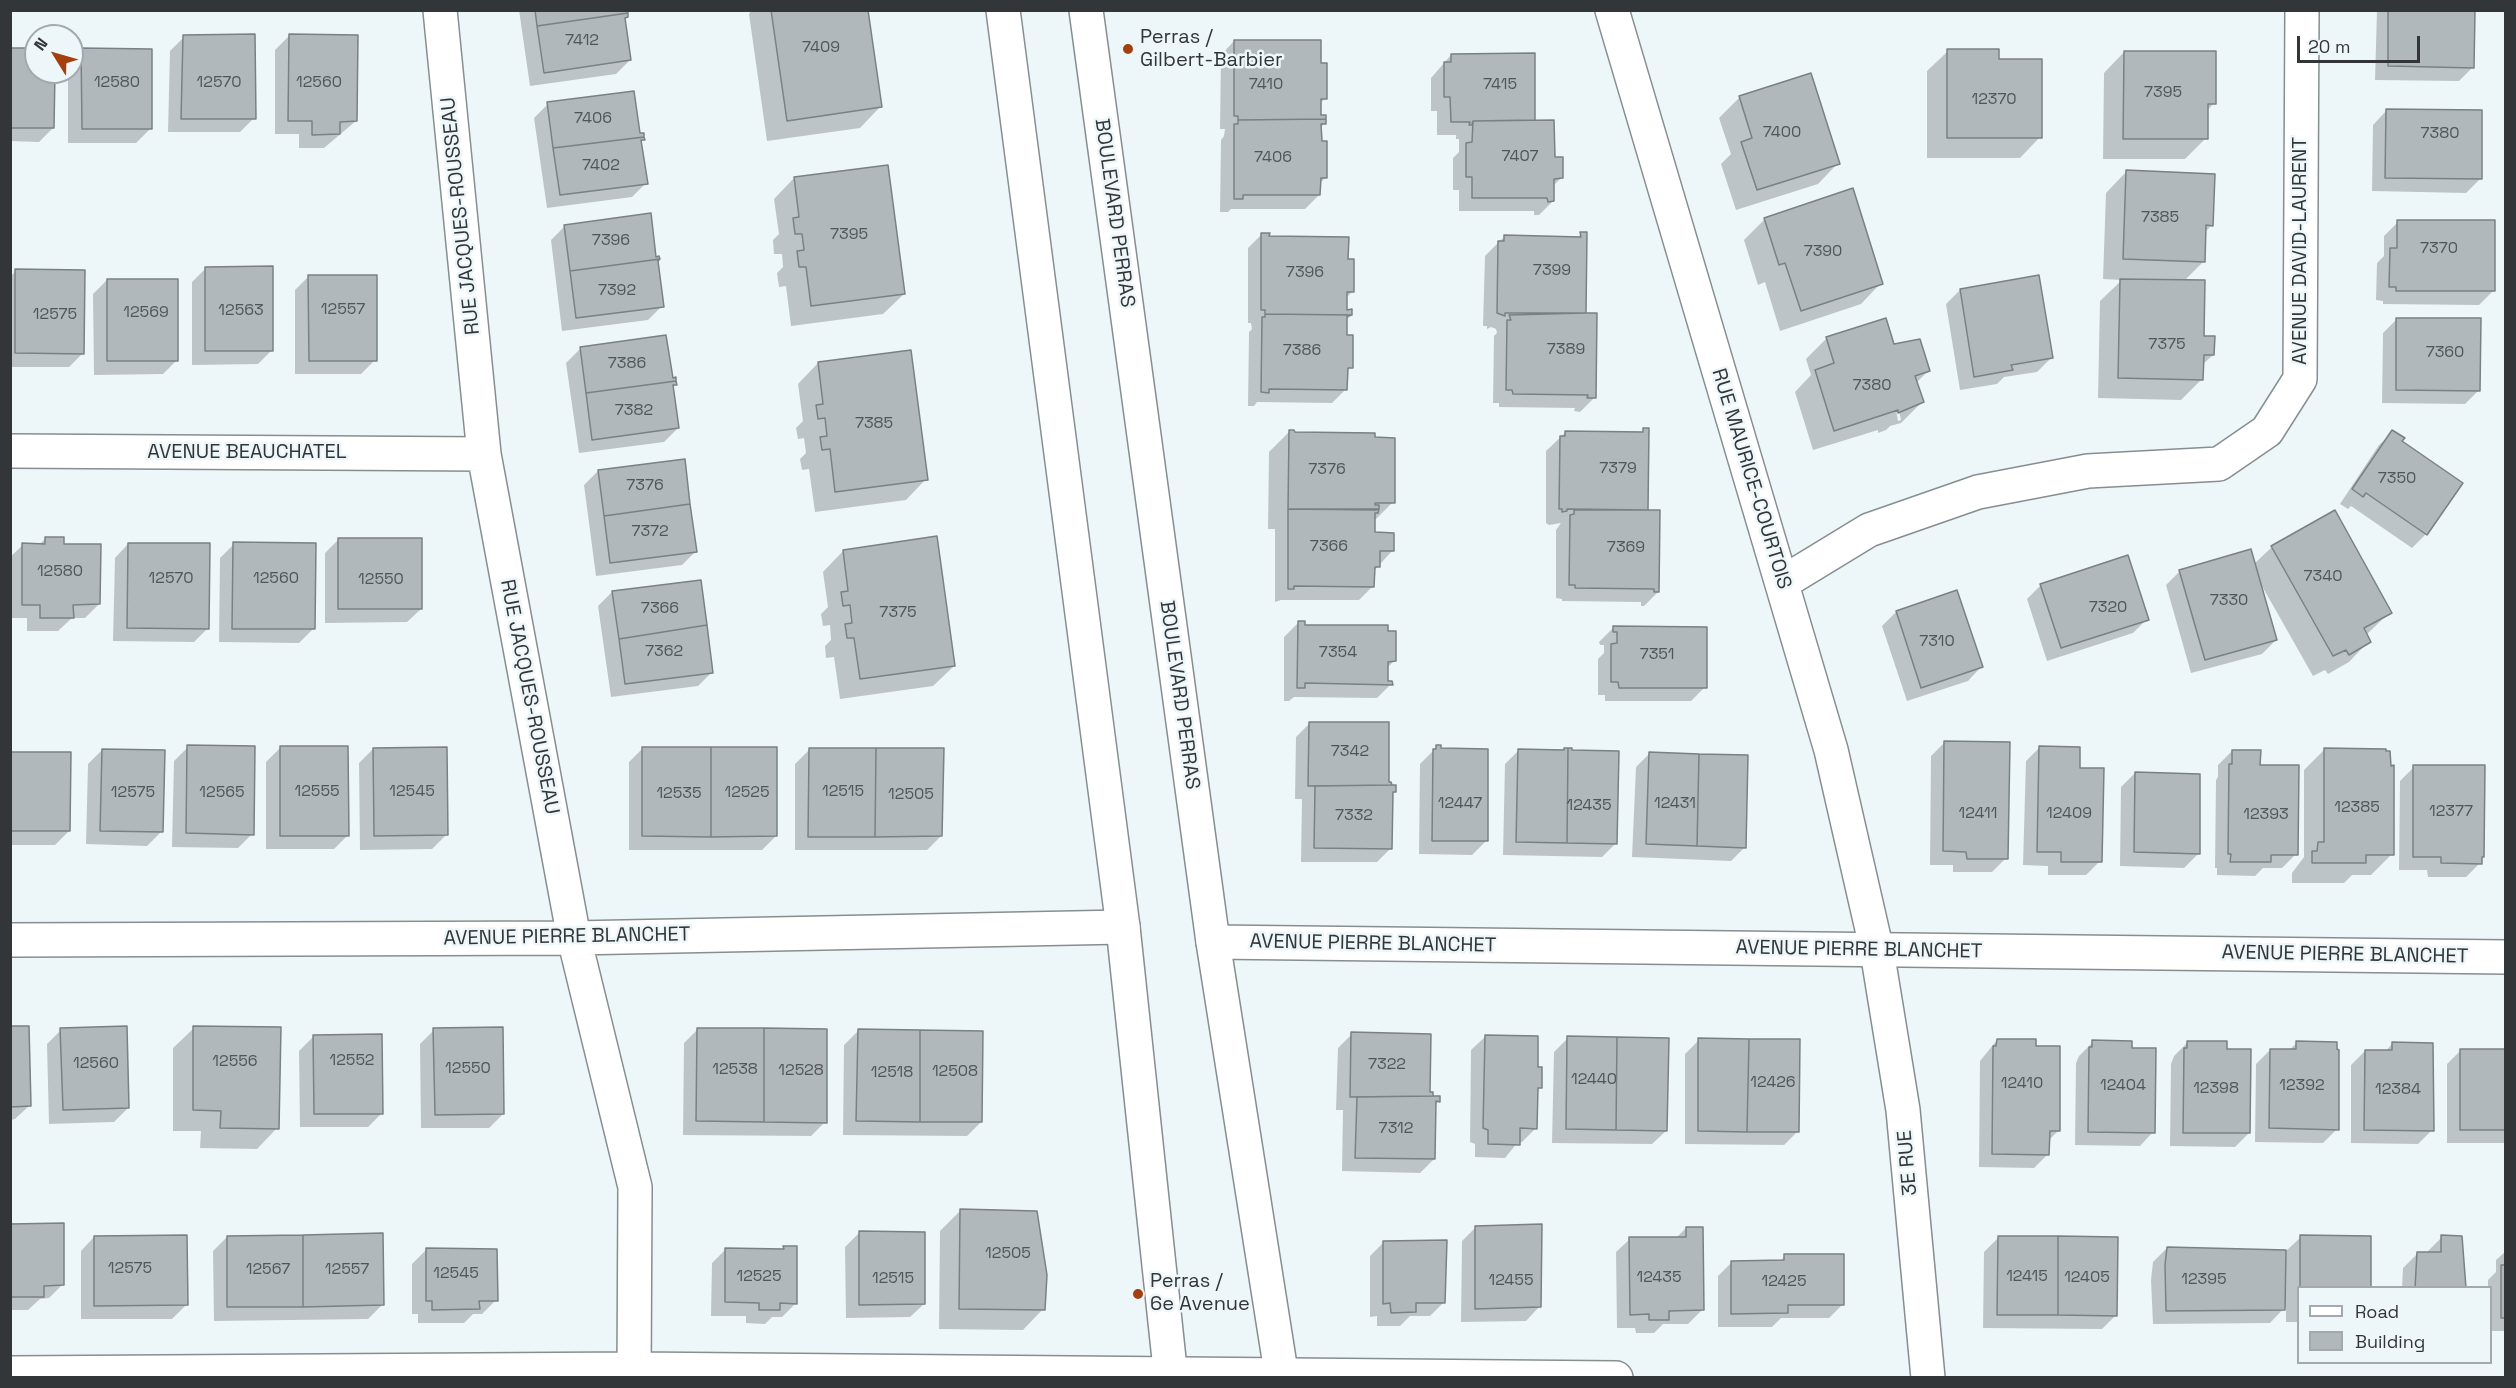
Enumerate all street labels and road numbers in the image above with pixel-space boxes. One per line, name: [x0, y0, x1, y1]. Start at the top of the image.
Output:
street label: RUE JACQUES-ROUSSEAU: [437, 96, 485, 336]
street label: BOULEVARD PERRAS: [1089, 117, 1139, 309]
street label: AVENUE DAVID-LAURENT: [2289, 137, 2313, 365]
street label: RUE MAURICE-COURTOIS: [1706, 366, 1796, 592]
street label: AVENUE BEAUCHATEL: [147, 441, 347, 465]
street label: RUE JACQUES-ROUSSEAU: [494, 577, 564, 817]
street label: BOULEVARD PERRAS: [1154, 599, 1204, 791]
street label: AVENUE PIERRE BLANCHET: [443, 923, 691, 951]
street label: AVENUE PIERRE BLANCHET: [1249, 930, 1497, 958]
street label: AVENUE PIERRE BLANCHET: [1735, 936, 1983, 964]
street label: AVENUE PIERRE BLANCHET: [2221, 941, 2469, 969]
street label: 3E RUE: [1893, 1129, 1923, 1197]

